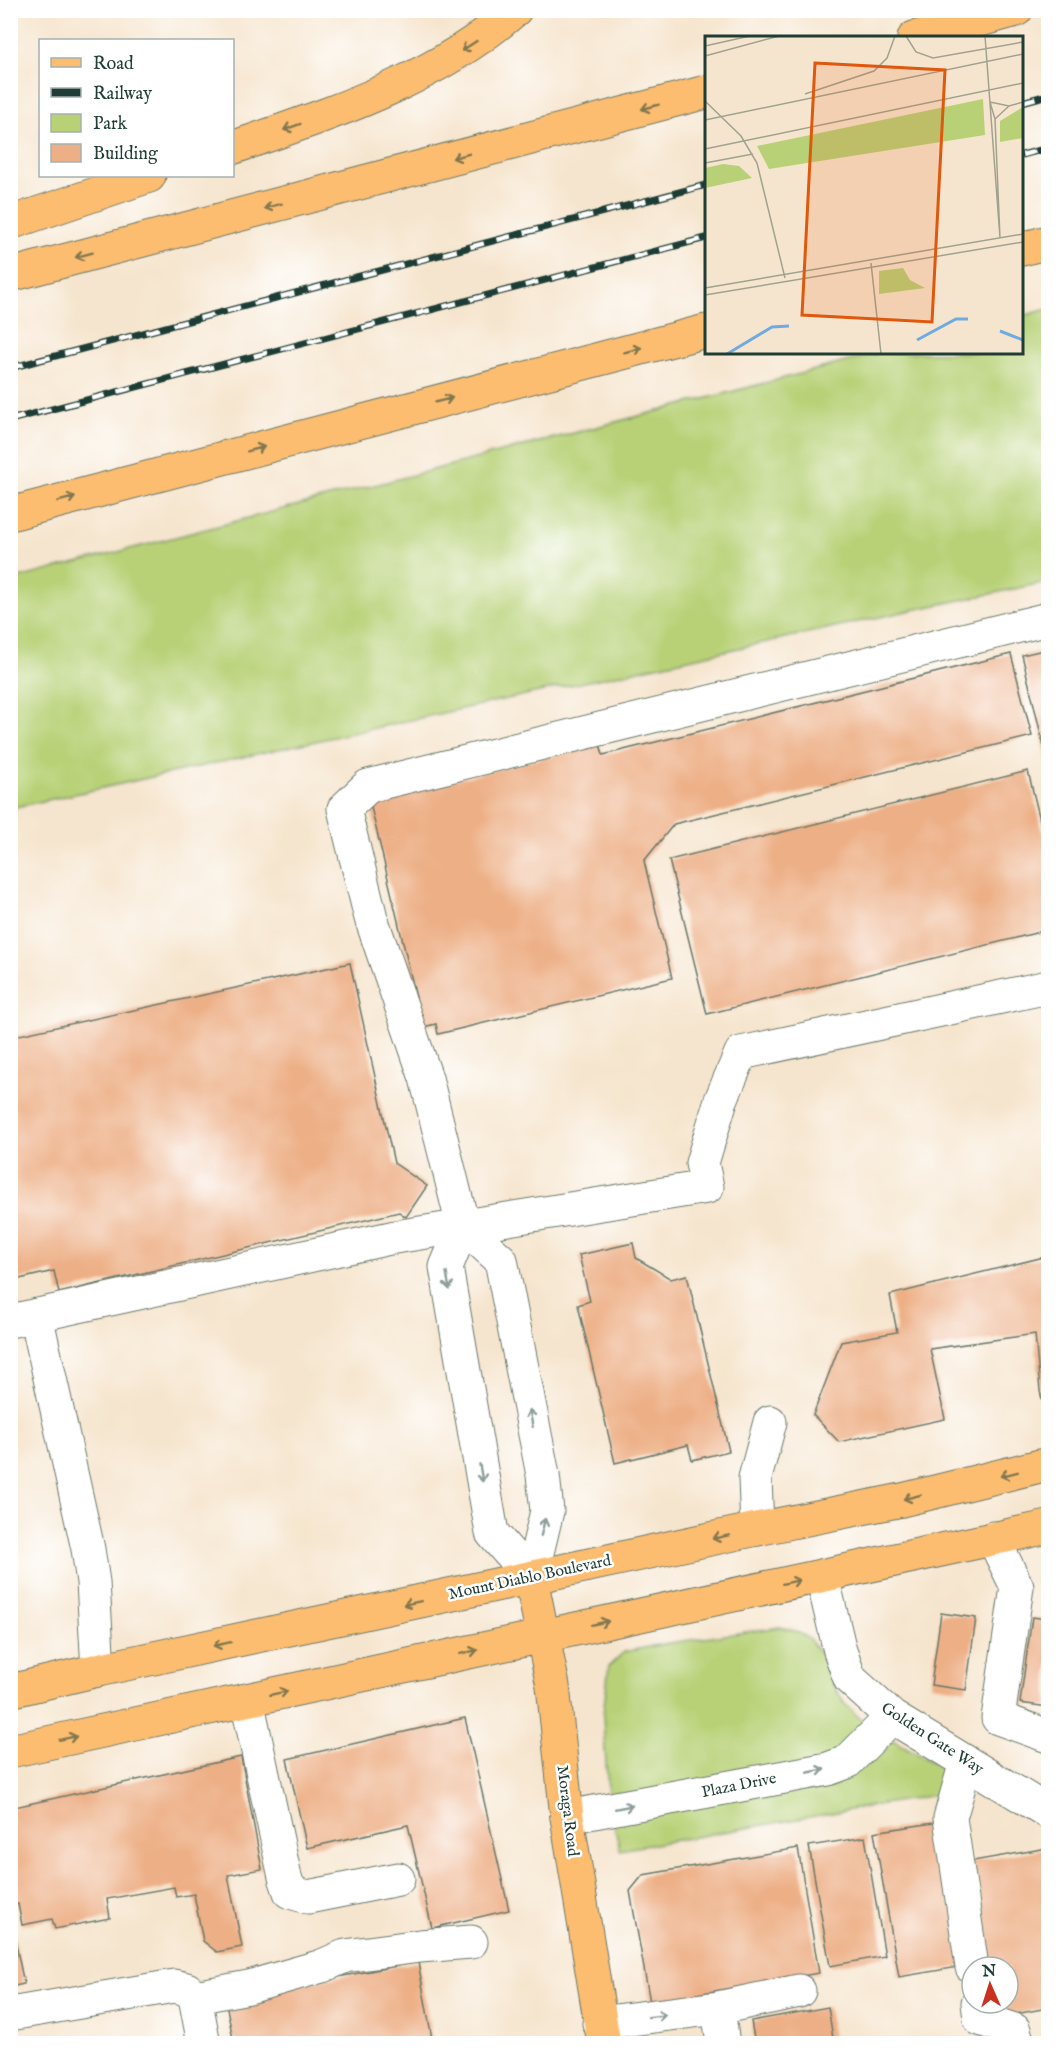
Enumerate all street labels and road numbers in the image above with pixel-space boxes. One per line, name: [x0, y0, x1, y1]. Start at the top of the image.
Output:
street label: Mount Diablo Boulevard: [447, 1551, 614, 1605]
street label: Golden Gate Way: [877, 1698, 987, 1780]
street label: Moraga Road: [551, 1764, 583, 1858]
street label: Plaza Drive: [700, 1769, 778, 1803]

